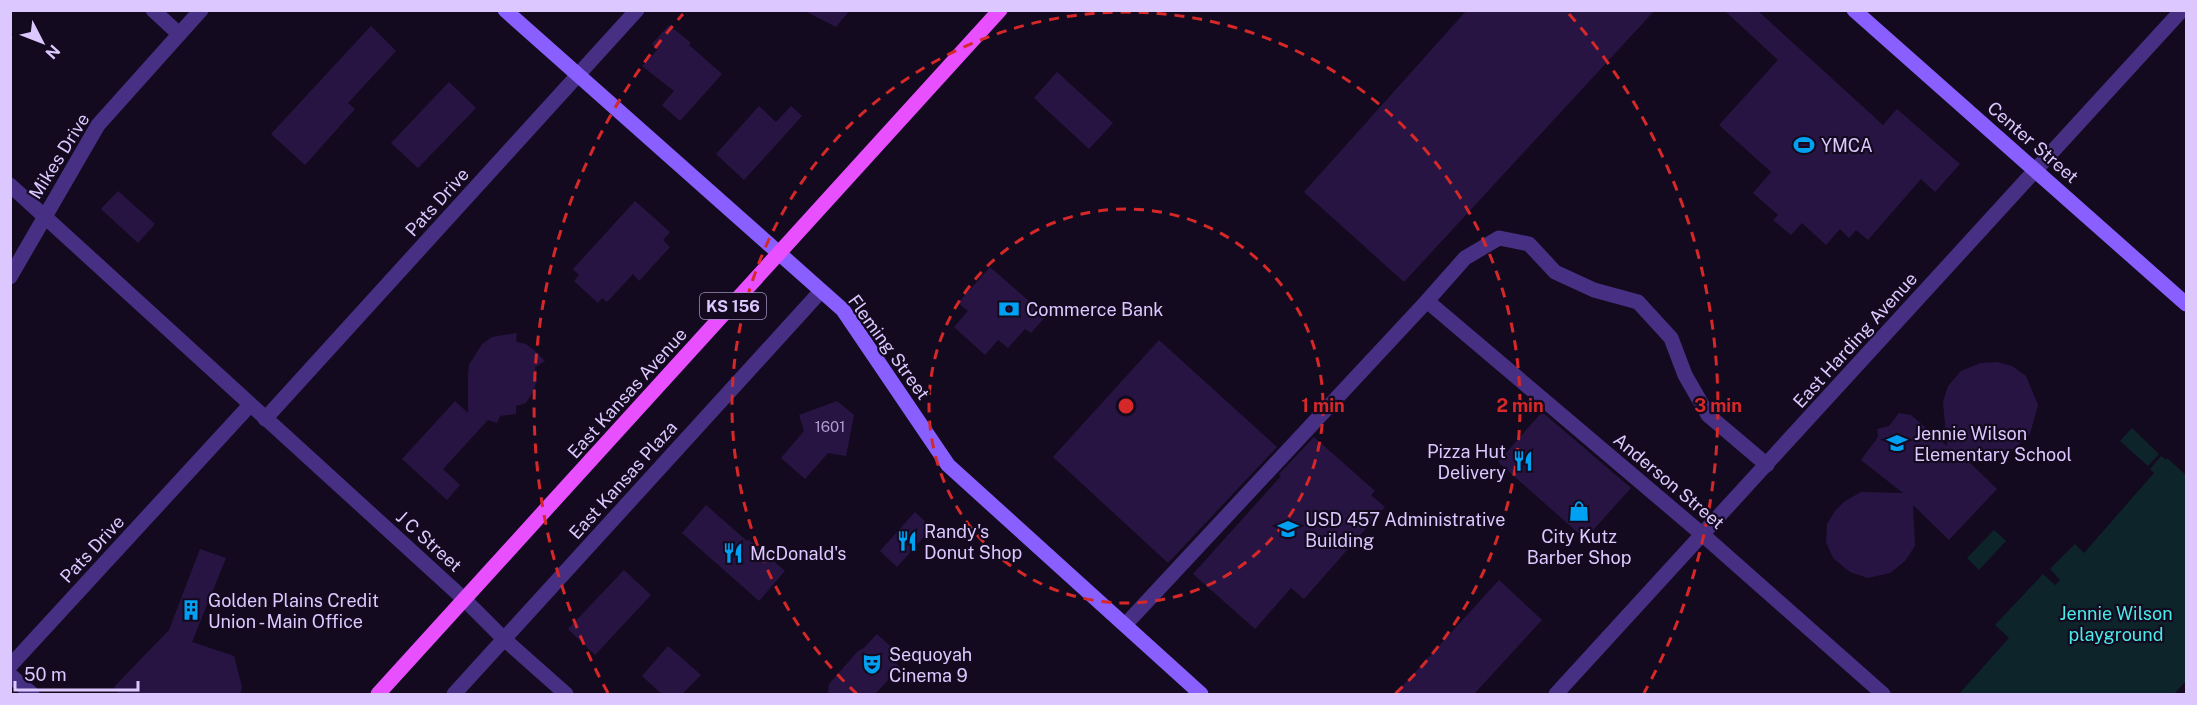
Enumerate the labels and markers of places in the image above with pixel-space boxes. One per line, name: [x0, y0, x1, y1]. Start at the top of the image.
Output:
sports icon: YMCA: [1792, 133, 1816, 157]
place label: YMCA: [1821, 135, 1873, 156]
bank icon: Commerce Bank: [997, 297, 1021, 321]
place label: Commerce Bank: [1026, 299, 1163, 320]
centre of rings: [1116, 396, 1136, 416]
place label: Jennie Wilson Elementary School: [1914, 423, 2072, 465]
school or university icon: Jennie Wilson Elementary School: [1885, 431, 1909, 455]
place label: Pizza Hut Delivery: [1427, 441, 1506, 483]
restaurant icon: Pizza Hut Delivery: [1511, 449, 1535, 473]
shop icon: City Kutz Barber Shop: [1567, 499, 1591, 523]
place label: USD 457 Administrative Building: [1305, 509, 1505, 551]
school or university icon: USD 457 Administrative Building: [1276, 517, 1300, 541]
place label: Randy's Donut Shop: [924, 521, 1022, 563]
place label: City Kutz Barber Shop: [1527, 526, 1631, 568]
restaurant icon: Randy's Donut Shop: [895, 529, 919, 553]
restaurant icon: McDonald's: [721, 541, 745, 565]
place label: McDonald's: [750, 543, 846, 564]
place label: Golden Plains Credit Union - Main Office: [208, 590, 379, 632]
building icon: Golden Plains Credit Union - Main Office: [179, 598, 203, 622]
place label: Sequoyah Cinema 9: [889, 644, 972, 686]
theatre icon: Sequoyah Cinema 9: [860, 652, 884, 676]

